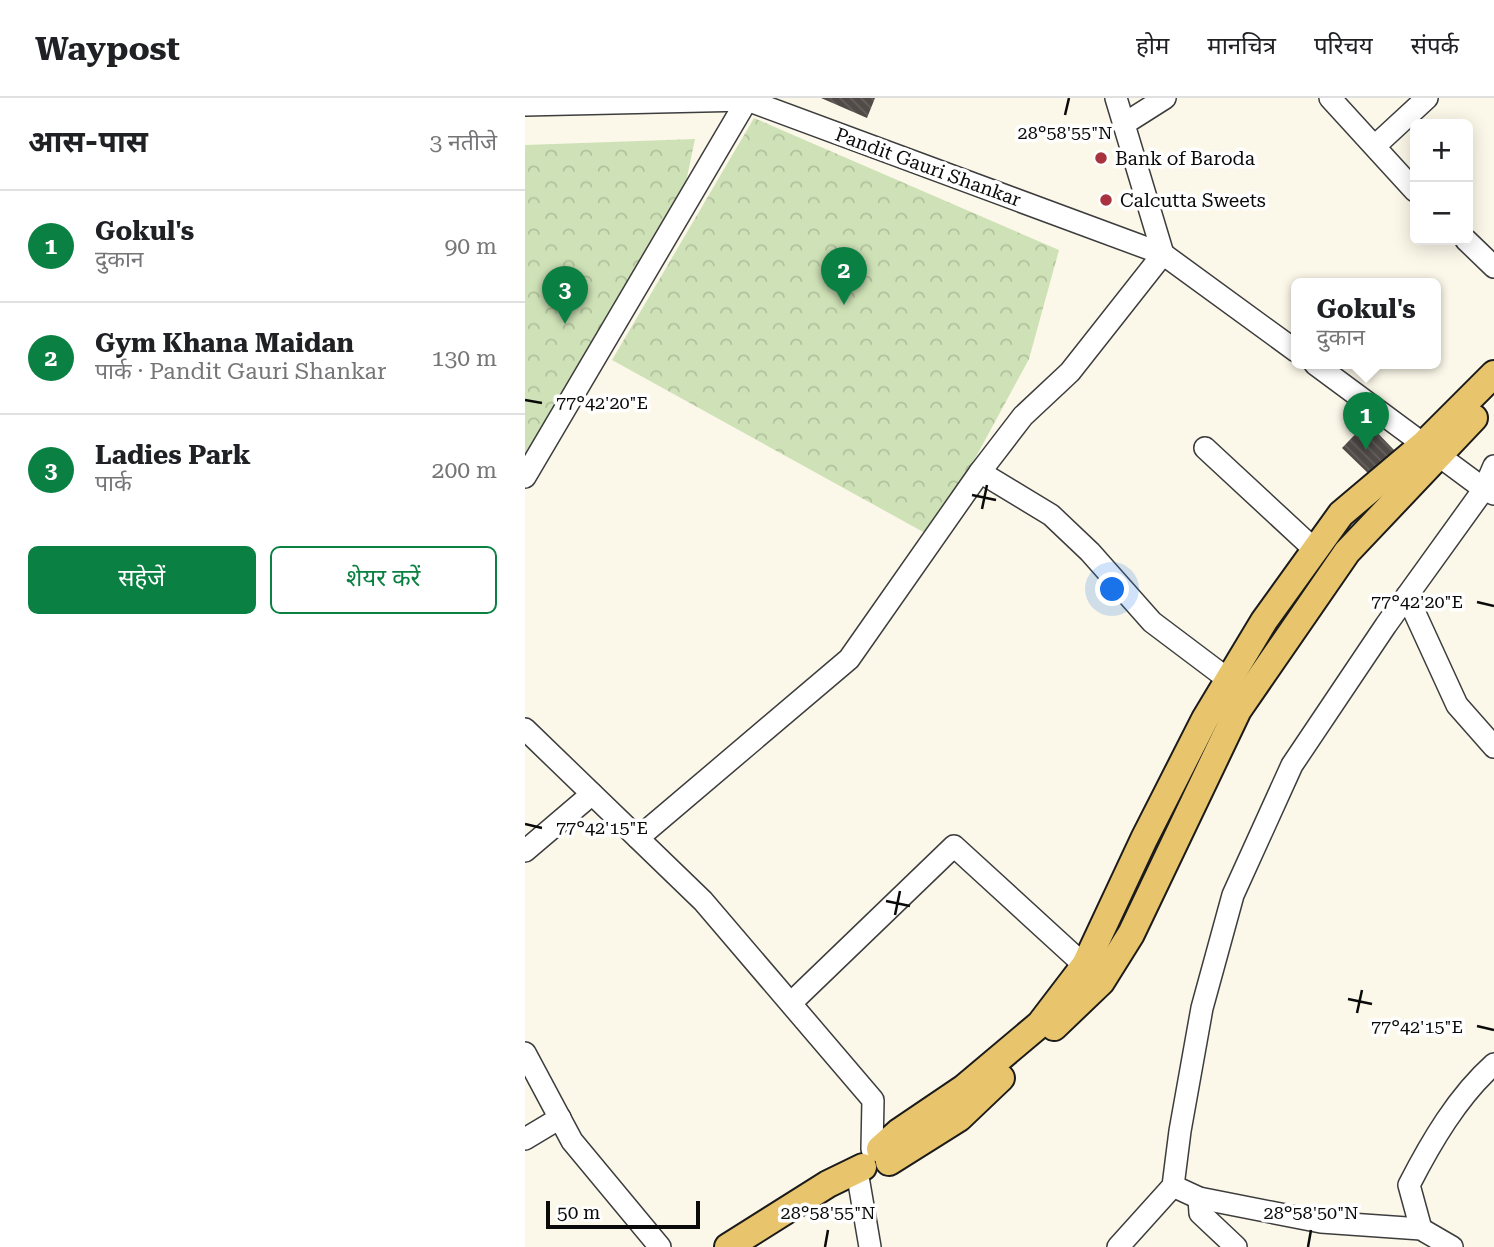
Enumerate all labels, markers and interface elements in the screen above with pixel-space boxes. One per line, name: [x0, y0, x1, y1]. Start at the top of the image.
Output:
text: Waypost: [35, 29, 180, 68]
text: होम: [1136, 32, 1169, 60]
text: मानचित्र: [1207, 32, 1276, 60]
text: परिचय: [1314, 32, 1373, 60]
text: संपर्क: [1411, 32, 1459, 60]
map controls: [1410, 119, 1473, 245]
button: +: [1410, 119, 1473, 182]
text: 28°58'55"N: [1018, 122, 1112, 143]
street label: Pandit Gauri Shankar: [832, 123, 1024, 211]
text: आस-पास: [28, 124, 148, 159]
text: 3 नतीजे: [429, 129, 497, 156]
place label: Bank of Baroda: [1115, 147, 1256, 170]
marker: Bank of Baroda: [1093, 150, 1109, 166]
button: −: [1410, 182, 1473, 245]
place label: Calcutta Sweets: [1120, 189, 1266, 212]
marker: Calcutta Sweets: [1098, 192, 1114, 208]
text: Gokul's: [95, 216, 194, 246]
text: 1: [45, 233, 57, 260]
text: 90 m: [444, 233, 497, 260]
text: दुकान: [95, 246, 144, 273]
pin: 2: [821, 247, 867, 305]
pin: 3: [542, 266, 588, 324]
popup: [1291, 278, 1441, 369]
text: Gokul's: [1316, 294, 1416, 324]
text: दुकान: [1316, 324, 1365, 351]
text: Gym Khana Maidan: [95, 328, 354, 358]
text: 2: [45, 345, 57, 372]
text: 130 m: [432, 345, 497, 372]
text: पार्क · Pandit Gauri Shankar: [95, 358, 386, 385]
text: 77°42'20"E: [556, 392, 648, 413]
pin: 1: [1343, 392, 1389, 450]
text: Ladies Park: [95, 440, 251, 470]
text: 3: [45, 457, 57, 484]
text: 200 m: [432, 457, 497, 484]
text: पार्क: [95, 470, 132, 497]
button: सहेजें: [28, 546, 256, 614]
button: शेयर करें: [270, 546, 497, 614]
your location: [1095, 572, 1129, 606]
text: 77°42'20"E: [1371, 591, 1463, 612]
text: 77°42'15"E: [556, 817, 648, 838]
text: 77°42'15"E: [1371, 1016, 1463, 1037]
scale bar: [546, 1198, 700, 1230]
text: 50 m: [557, 1201, 600, 1224]
text: 28°58'55"N: [781, 1202, 875, 1223]
text: 28°58'50"N: [1264, 1202, 1358, 1223]

